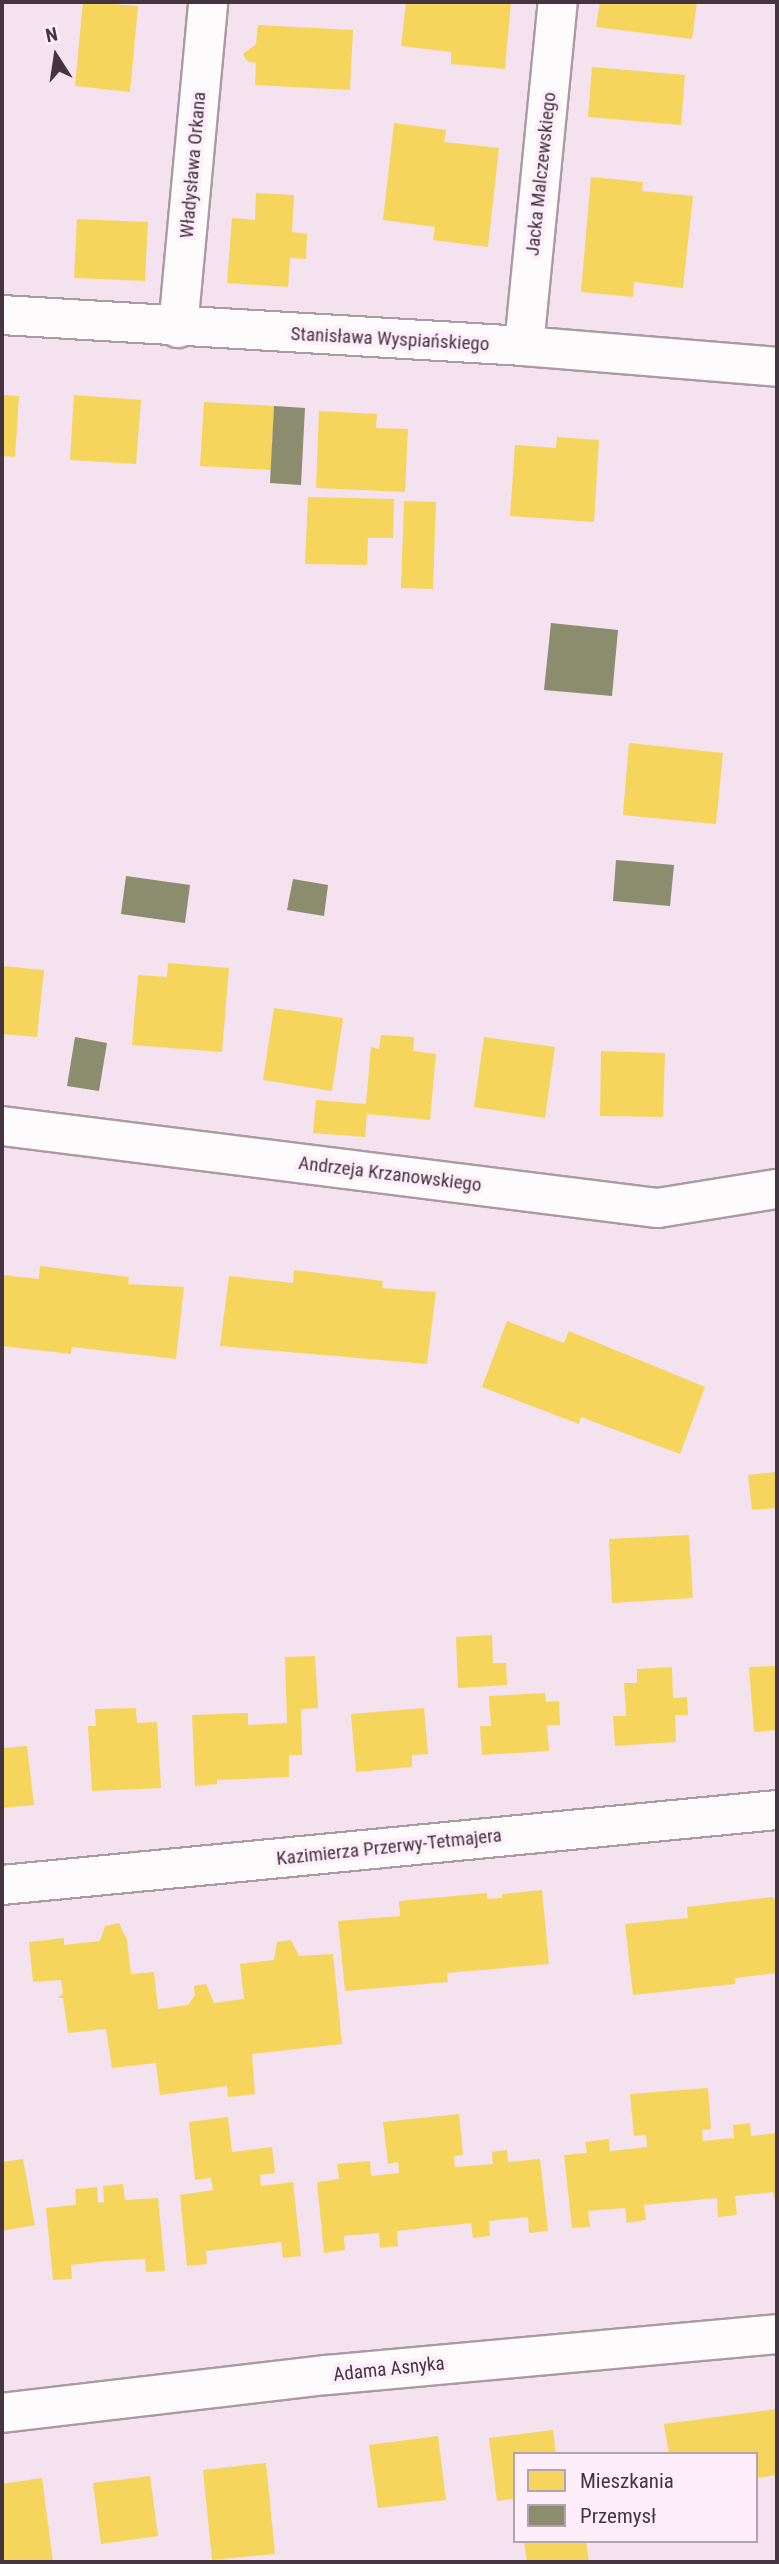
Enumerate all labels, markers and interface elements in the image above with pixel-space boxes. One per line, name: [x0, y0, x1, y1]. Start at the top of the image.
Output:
north arrow: [21, 21, 91, 91]
text: N: [43, 23, 60, 47]
street label: Władysława Orkana: [175, 91, 211, 239]
street label: Jacka Malczewskiego: [521, 91, 561, 257]
street label: Stanisława Wyspiańskiego: [290, 322, 490, 356]
street label: Andrzeja Krzanowskiego: [297, 1151, 483, 1197]
street label: Kazimierza Przerwy-Tetmajera: [275, 1824, 503, 1870]
street label: Adama Asnyka: [332, 2352, 446, 2386]
legend: [513, 2452, 758, 2543]
text: Mieszkania: [580, 2469, 674, 2493]
text: Przemysł: [580, 2504, 656, 2528]

